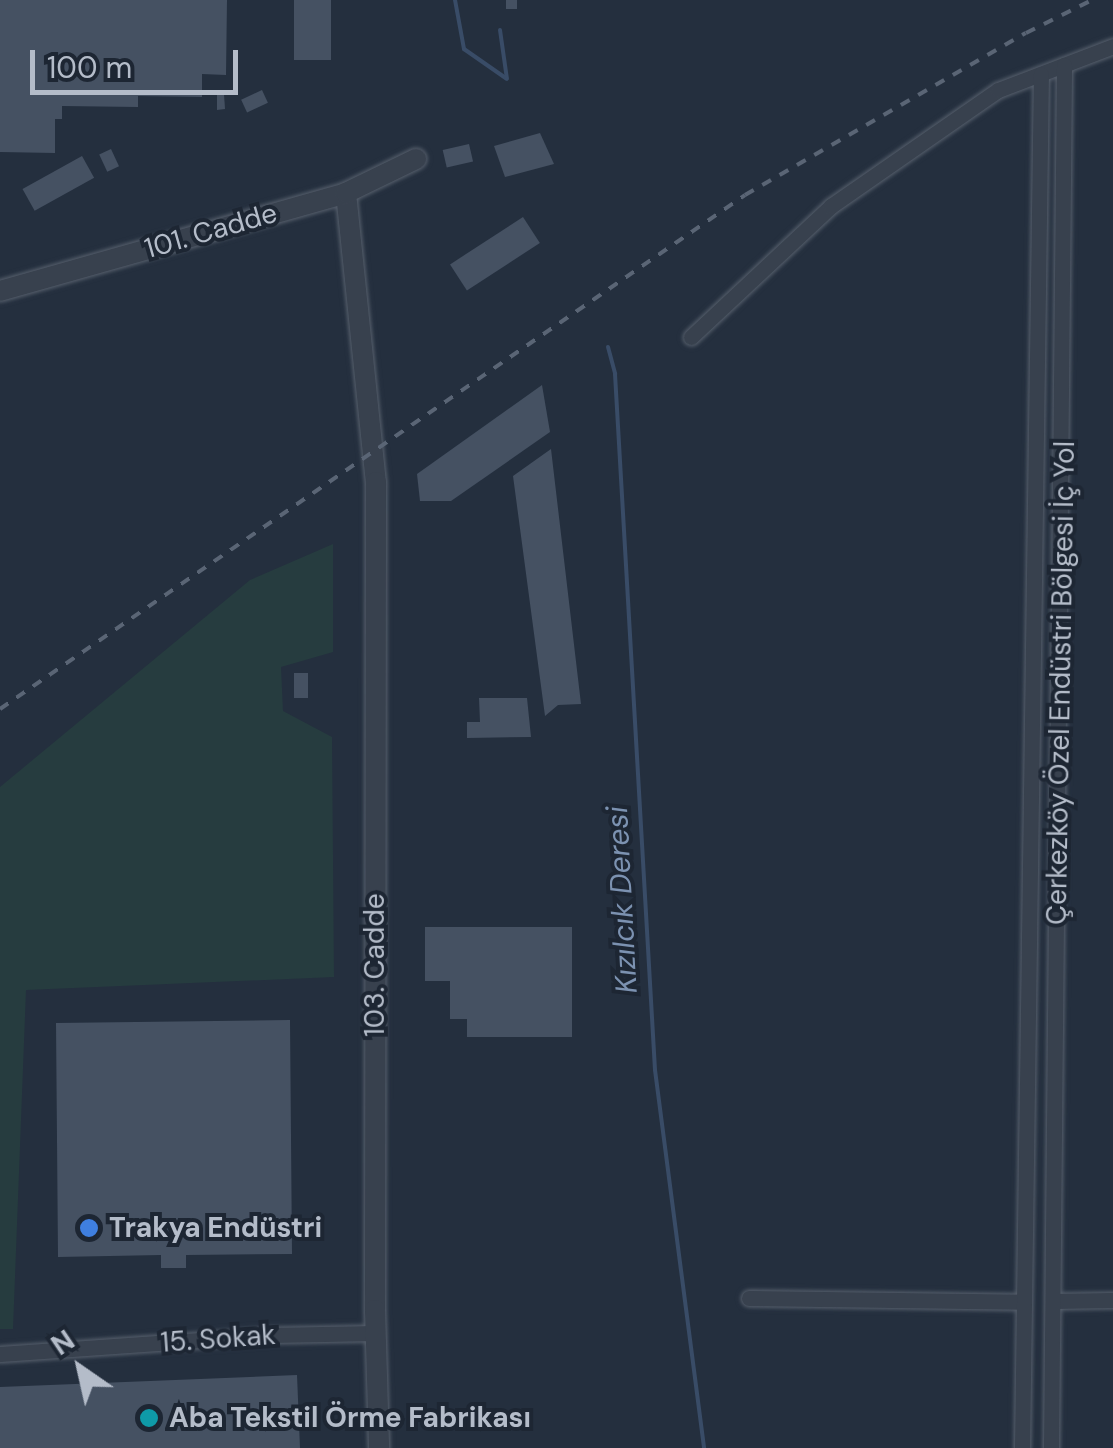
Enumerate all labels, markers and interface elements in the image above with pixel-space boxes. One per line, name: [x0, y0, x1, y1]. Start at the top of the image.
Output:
scale bar: [35, 30, 242, 92]
text: 100 m: [47, 48, 132, 87]
street label: 101. Cadde: [141, 196, 281, 266]
street label: Çerkezköy Özel Endüstri Bölgesi İç Yol: [1040, 441, 1082, 925]
water label: Kızılcık Deresi: [599, 805, 645, 995]
street label: 103. Cadde: [358, 893, 392, 1037]
place label: Trakya Endüstri: [109, 1211, 322, 1245]
marker: Trakya Endüstri: [78, 1217, 100, 1239]
north arrow: [30, 1318, 130, 1418]
street label: 15. Sokak: [159, 1318, 277, 1360]
text: N: [44, 1322, 82, 1364]
place label: Aba Tekstil Örme Fabrikası: [169, 1401, 531, 1435]
marker: Aba Tekstil Örme Fabrikası: [138, 1407, 160, 1429]

